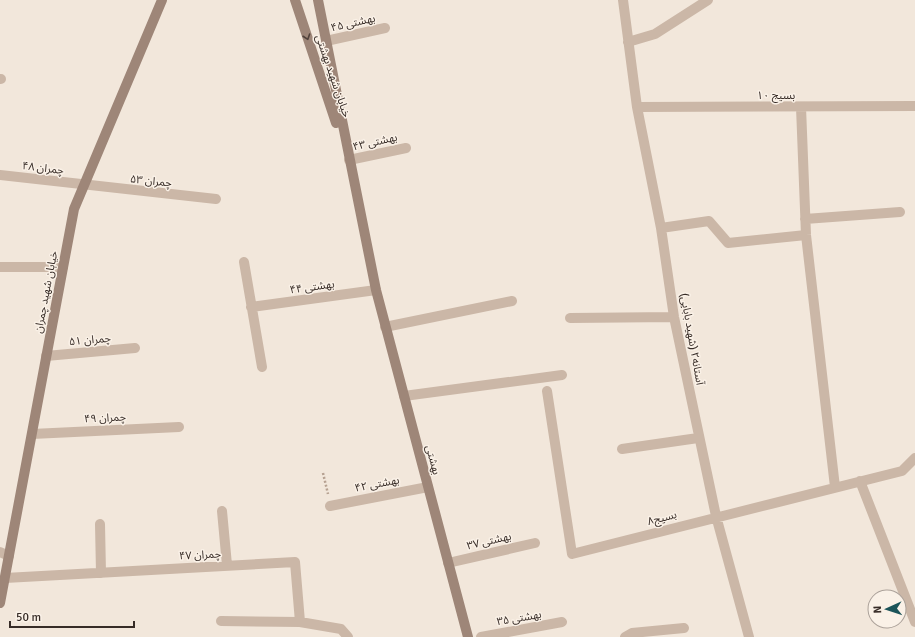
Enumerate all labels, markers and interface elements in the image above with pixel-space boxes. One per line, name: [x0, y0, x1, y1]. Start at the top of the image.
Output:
street label: بهشتی ۴۵: [330, 12, 376, 34]
one-way arrow: [302, 33, 311, 40]
street label: خیابان شهید بهشتی: [313, 33, 353, 120]
street label: بسیج ۱۰: [757, 89, 795, 103]
street label: بهشتی ۴۳: [352, 131, 398, 153]
street label: چمران ۴۸: [21, 159, 65, 178]
street label: چمران ۵۳: [129, 172, 173, 191]
street label: خیابان شهید چمران: [32, 249, 61, 334]
street label: بهشتی ۴۴: [289, 277, 335, 297]
street label: آستانه۲ (شهید بابایی): [677, 292, 707, 387]
street label: چمران ۵۱: [68, 332, 112, 349]
street label: چمران ۴۹: [84, 410, 127, 427]
street label: بهشتی: [423, 444, 443, 476]
street label: بهشتی ۴۲: [354, 473, 400, 495]
street label: بسیج۸: [646, 508, 678, 529]
street label: بهشتی ۳۷: [466, 530, 512, 552]
street label: چمران ۴۷: [179, 547, 222, 564]
north arrow: [867, 589, 907, 629]
scale bar: [10, 603, 134, 629]
text: N: [871, 605, 884, 614]
street label: بهشتی ۳۵: [496, 608, 542, 628]
text: 50 m: [16, 610, 41, 625]

